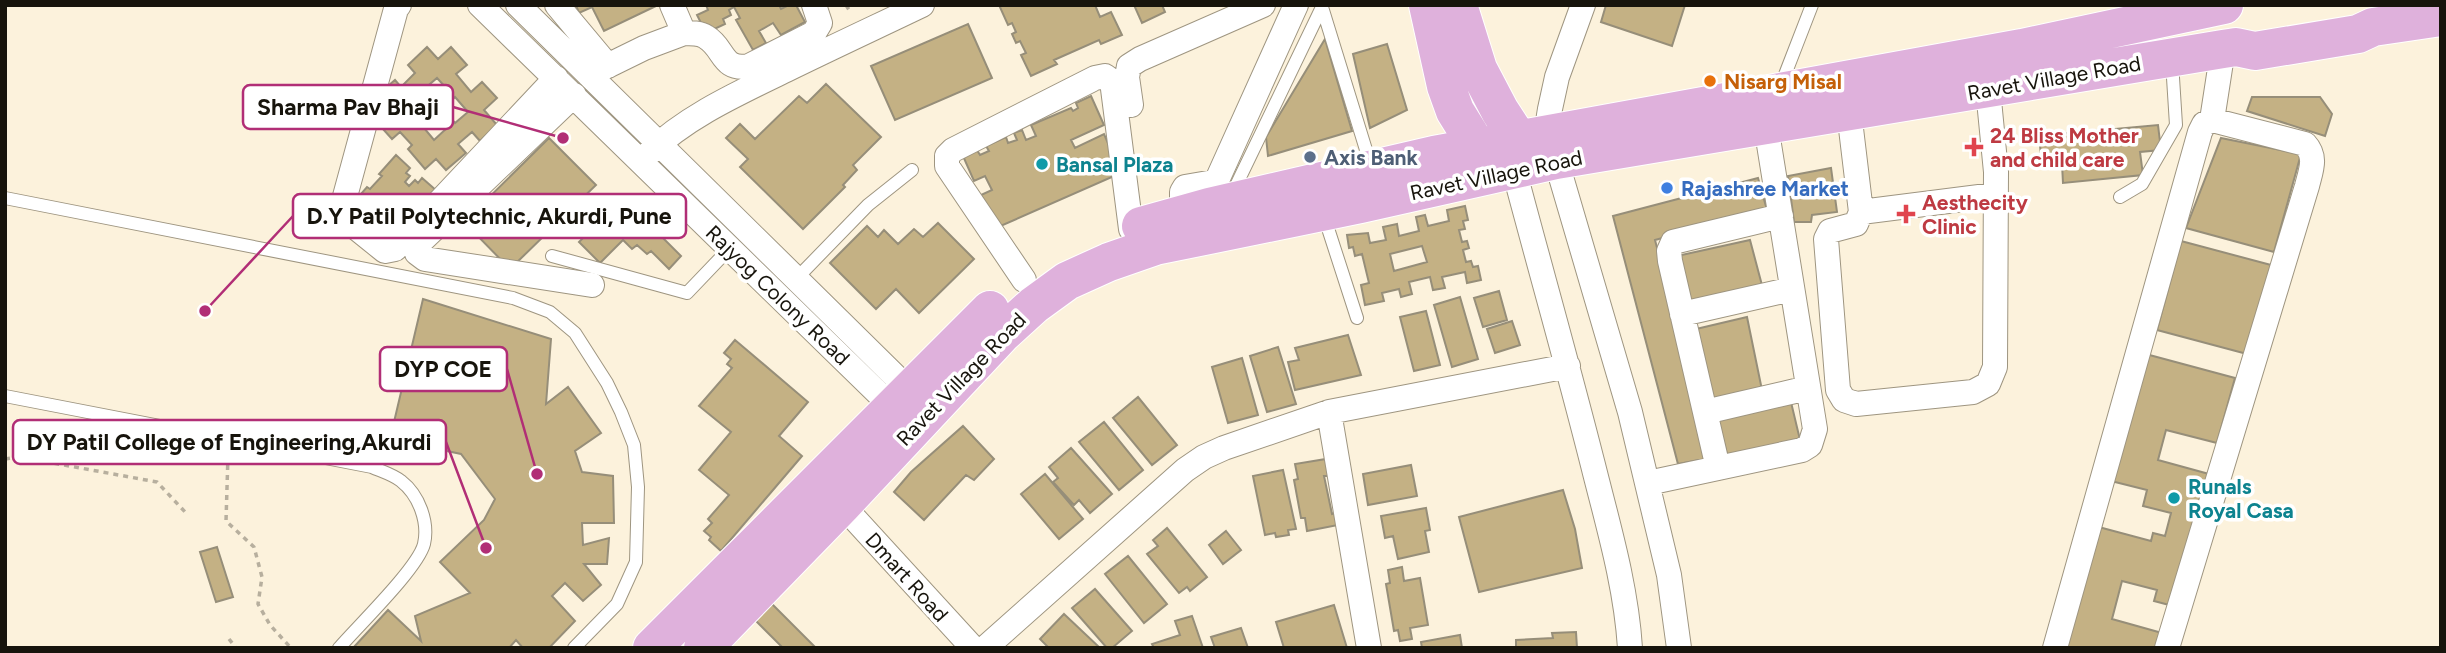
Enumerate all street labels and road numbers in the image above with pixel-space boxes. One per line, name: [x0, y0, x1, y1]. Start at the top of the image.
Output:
street label: Ravet Village Road: [1965, 50, 2143, 106]
street label: Ravet Village Road: [1407, 145, 1585, 205]
street label: Rajyog Colony Road: [701, 220, 855, 370]
street label: Ravet Village Road: [891, 307, 1031, 451]
street label: Dmart Road: [860, 527, 954, 627]

